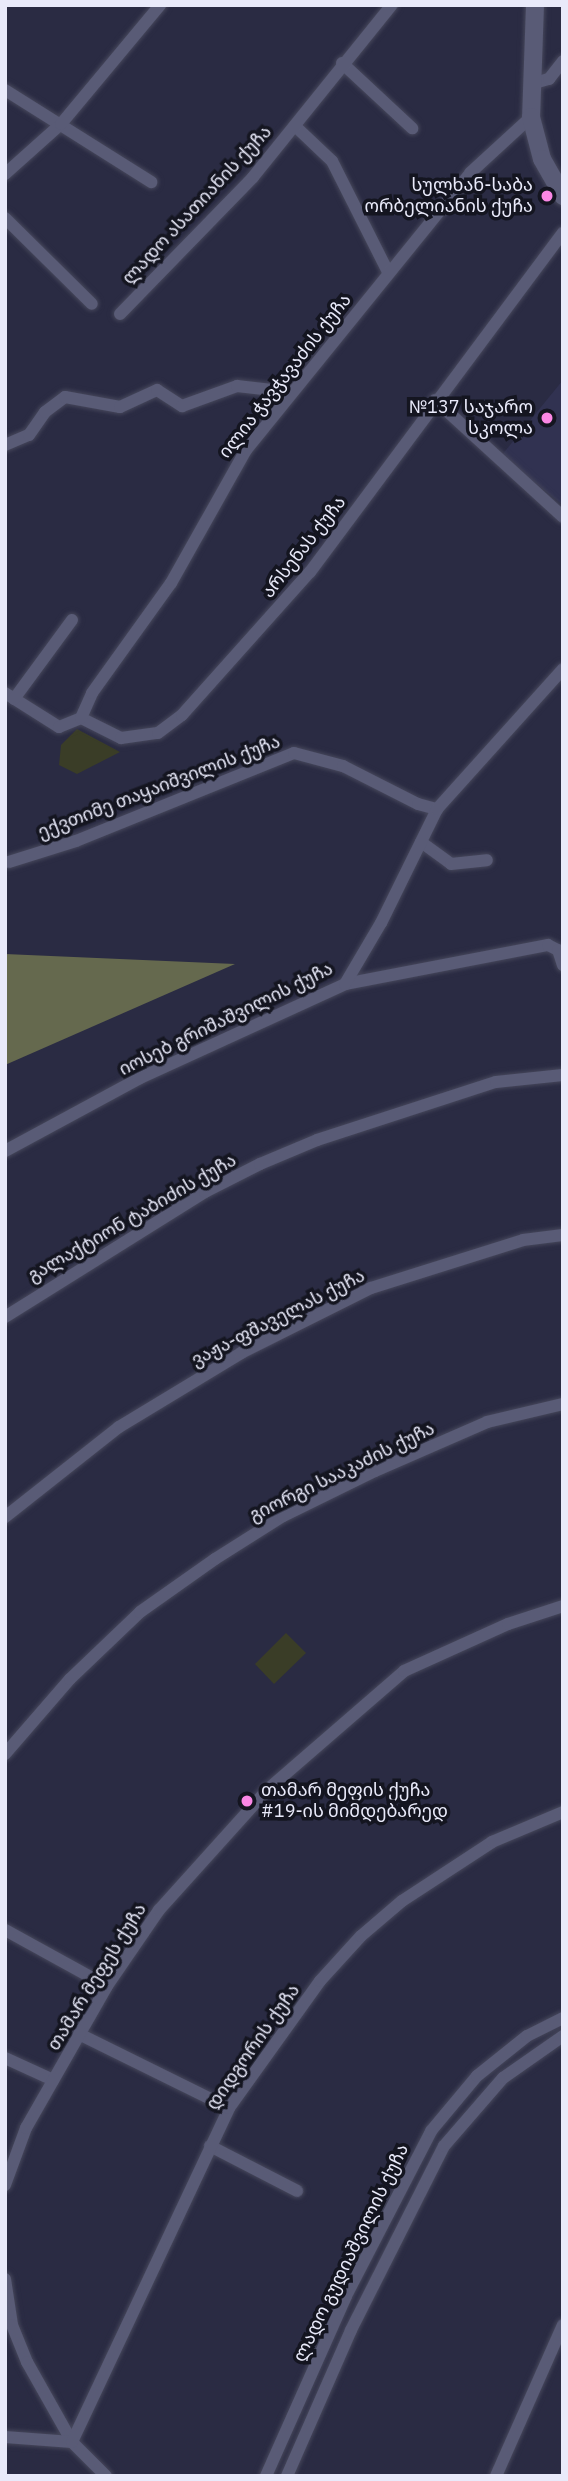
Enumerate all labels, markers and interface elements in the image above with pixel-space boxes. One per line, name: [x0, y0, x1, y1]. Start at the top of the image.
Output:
street label: ლადო ასათიანის ქუჩა: [118, 121, 276, 289]
place label: სულხან-საბა ორბელიანის ქუჩა: [365, 175, 533, 218]
marker: სულხან-საბა ორბელიანის ქუჩა: [539, 188, 555, 204]
street label: ილია ჭავჭავაძის ქუჩა: [214, 290, 356, 462]
place label: №137 საჯარო სკოლა: [409, 397, 533, 440]
marker: №137 საჯარო სკოლა: [539, 410, 555, 426]
street label: არსენას ქუჩა: [258, 492, 350, 602]
street label: ექვთიმე თაყაიშვილის ქუჩა: [35, 731, 283, 843]
street label: იოსებ გრიშაშვილის ქუჩა: [116, 958, 336, 1080]
street label: გალაქტიონ ტაბიძის ქუჩა: [24, 1149, 240, 1287]
street label: ვაჟა-ფშაველას ქუჩა: [188, 1265, 368, 1371]
street label: გიორგი სააკაძის ქუჩა: [246, 1418, 438, 1526]
place label: თამარ მეფის ქუჩა #19-ის მიმდებარედ: [261, 1780, 448, 1823]
marker: თამარ მეფის ქუჩა #19-ის მიმდებარედ: [239, 1793, 255, 1809]
street label: თამარ მეფეს ქუჩა: [43, 1899, 151, 2055]
street label: დიდგორის ქუჩა: [202, 1980, 304, 2114]
street label: ლადო გუდიაშვილის ქუჩა: [289, 2140, 413, 2366]

